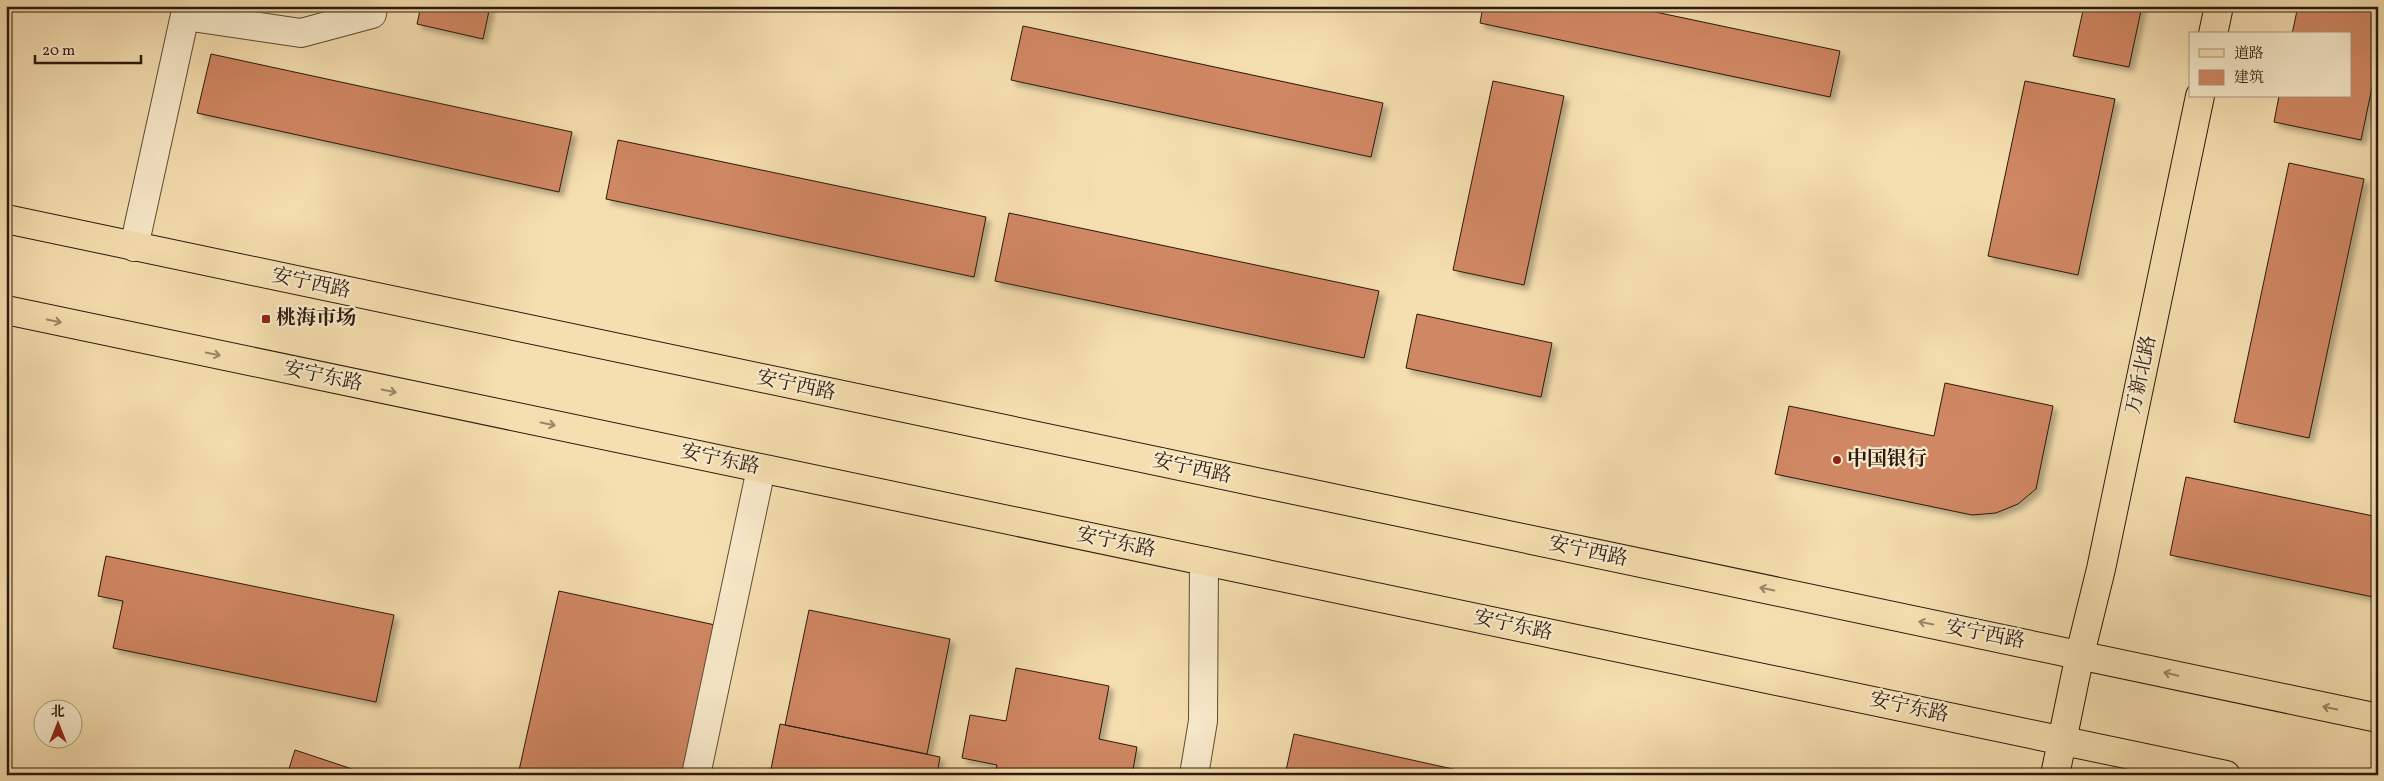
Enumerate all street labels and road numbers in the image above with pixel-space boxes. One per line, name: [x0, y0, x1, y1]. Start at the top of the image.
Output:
street label: 安宁西路: [269, 262, 353, 306]
street label: 万新北路: [2120, 333, 2164, 417]
street label: 安宁东路: [281, 355, 365, 399]
street label: 安宁西路: [754, 364, 838, 408]
street label: 安宁东路: [678, 438, 762, 482]
street label: 安宁西路: [1150, 447, 1234, 491]
street label: 安宁东路: [1074, 521, 1158, 565]
street label: 安宁西路: [1546, 530, 1630, 574]
street label: 安宁东路: [1471, 604, 1555, 648]
street label: 安宁西路: [1943, 614, 2027, 656]
street label: 安宁东路: [1867, 686, 1951, 730]

